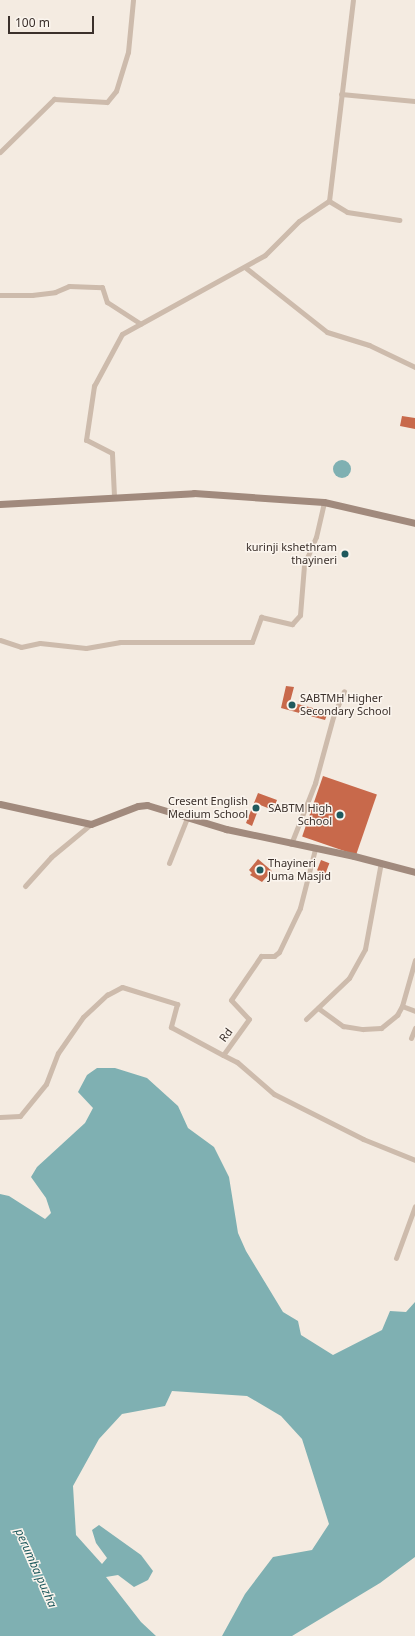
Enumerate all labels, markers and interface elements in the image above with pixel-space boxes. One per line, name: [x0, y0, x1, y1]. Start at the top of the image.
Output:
scale bar: [10, 8, 96, 34]
text: 100 m: [15, 14, 50, 31]
place label: kurinji kshethram thayineri: [246, 541, 337, 567]
marker: kurinji kshethram thayineri: [340, 549, 350, 559]
place label: SABTMH Higher Secondary School: [300, 692, 391, 718]
marker: SABTMH Higher Secondary School: [287, 700, 297, 710]
place label: Cresent English Medium School: [168, 795, 248, 821]
place label: SABTM High School: [268, 802, 332, 828]
marker: Cresent English Medium School: [251, 803, 261, 813]
marker: SABTM High School: [335, 810, 345, 820]
place label: Thayineri Juma Masjid: [268, 857, 331, 883]
marker: Thayineri Juma Masjid: [255, 865, 265, 875]
street label: Rd: [217, 1026, 235, 1044]
water label: perumba puzha: [12, 1526, 60, 1610]

